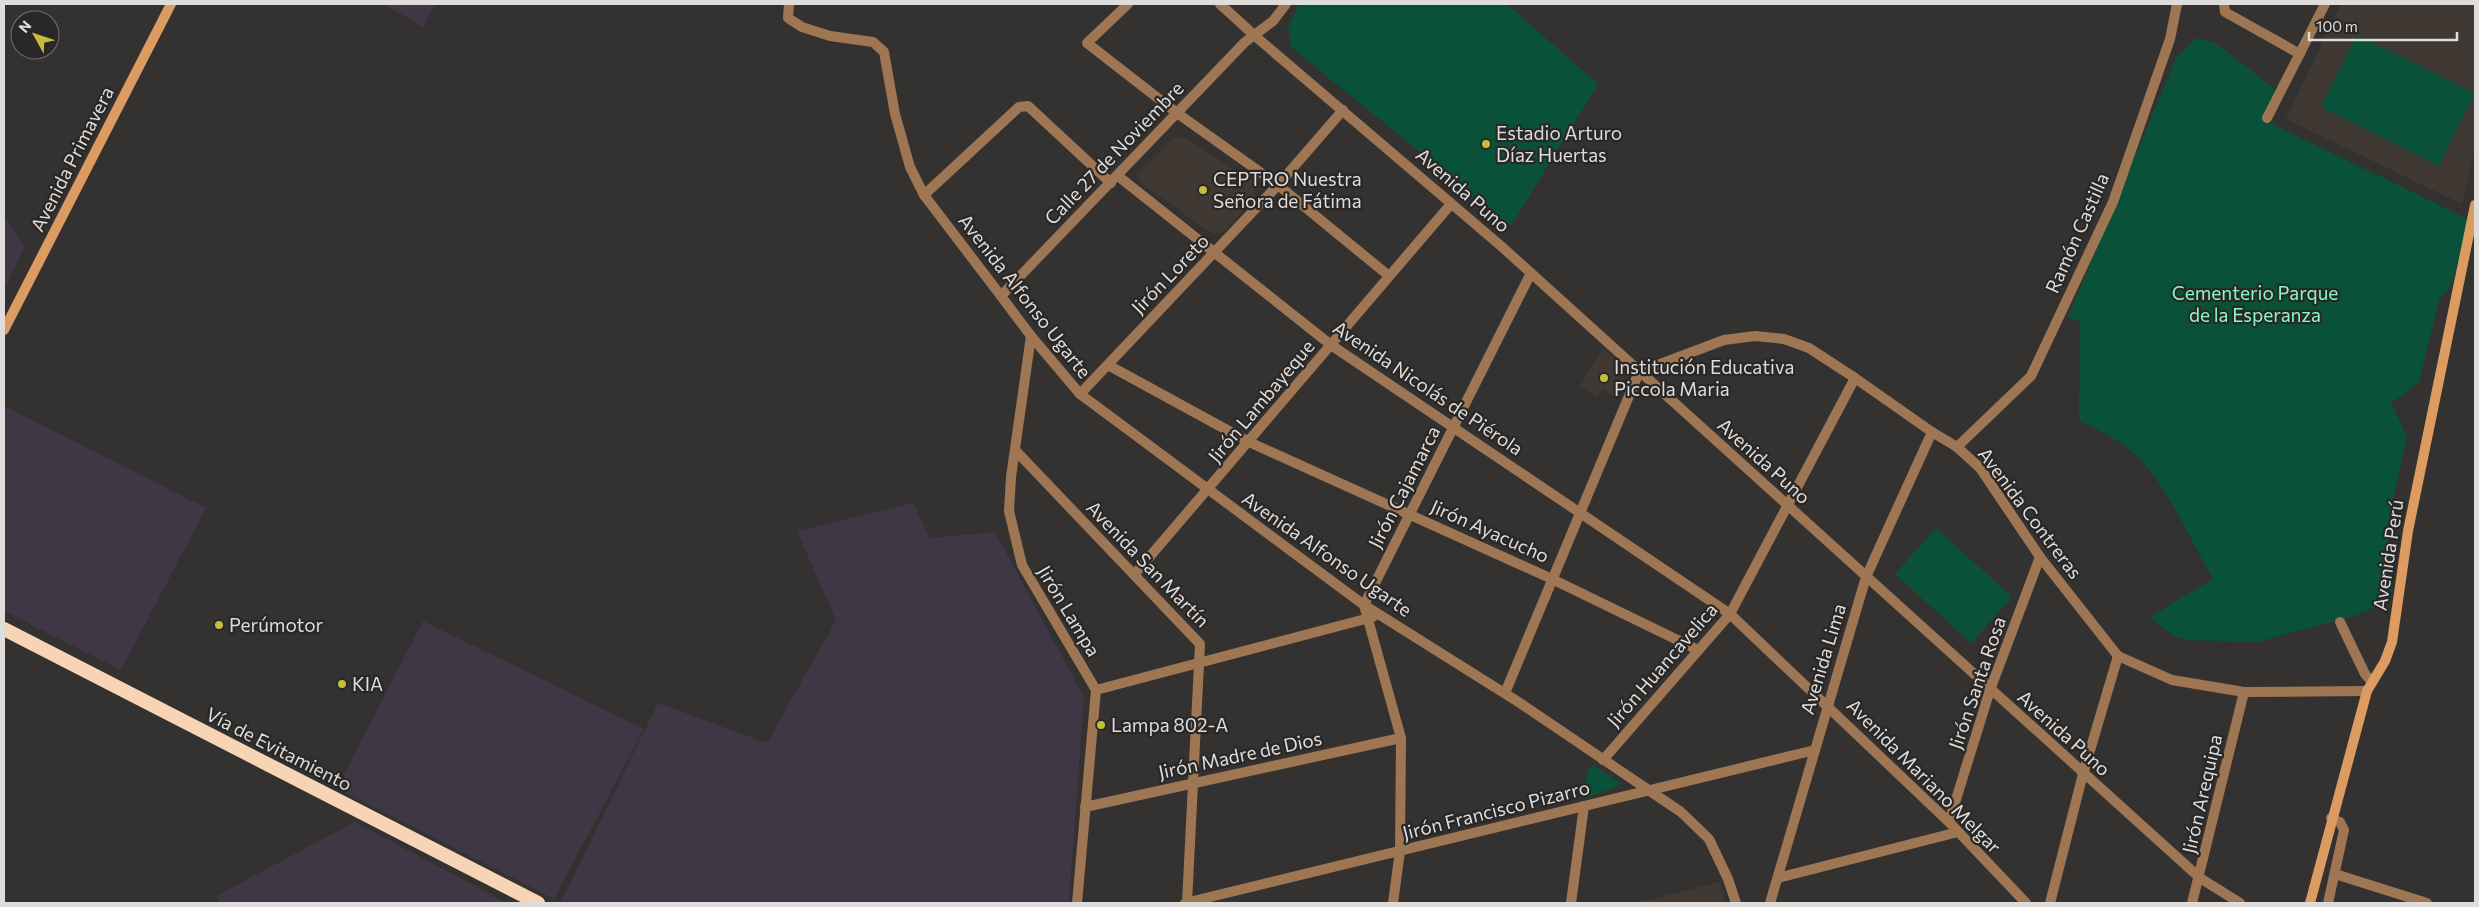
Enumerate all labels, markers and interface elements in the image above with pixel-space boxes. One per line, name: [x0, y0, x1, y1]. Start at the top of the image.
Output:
north arrow: [10, 10, 60, 60]
scale bar: [2309, 10, 2456, 42]
text: N: [15, 17, 35, 36]
text: 100 m: [2316, 17, 2358, 35]
street label: Calle 27 de Noviembre: [1039, 76, 1188, 229]
street label: Avenida Primavera: [25, 82, 118, 235]
place label: Estadio Arturo Díaz Huertas: [1496, 121, 1622, 166]
marker: Estadio Arturo Díaz Huertas: [1480, 138, 1492, 150]
street label: Avenida Puno: [1412, 143, 1515, 237]
place label: CEPTRO Nuestra Señora de Fátima: [1213, 167, 1362, 212]
street label: Ramón Castilla: [2040, 169, 2113, 296]
marker: CEPTRO Nuestra Señora de Fátima: [1197, 184, 1209, 196]
street label: Avenida Alfonso Ugarte: [954, 209, 1097, 382]
street label: Jirón Loreto: [1126, 229, 1213, 318]
park label: Cementerio Parque de la Esperanza: [2172, 281, 2338, 326]
street label: Avenida Nicolás de Piérola: [1329, 315, 1528, 460]
street label: Jirón Lambayeque: [1203, 335, 1319, 467]
place label: Institución Educativa Piccola Maria: [1614, 355, 1794, 400]
marker: Institución Educativa Piccola Maria: [1598, 372, 1610, 384]
street label: Avenida Puno: [1713, 413, 1815, 508]
street label: Jirón Cajamarca: [1363, 422, 1444, 552]
street label: Avenida Contreras: [1974, 443, 2087, 583]
street label: Avenida Alfonso Ugarte: [1238, 486, 1417, 621]
street label: Jirón Ayacucho: [1427, 494, 1553, 567]
street label: Avenida San Martín: [1082, 496, 1215, 632]
street label: Avenida Perú: [2367, 498, 2408, 612]
street label: Jirón Lampa: [1033, 561, 1106, 660]
street label: Jirón Huancavelica: [1601, 598, 1722, 731]
street label: Avenida Lima: [1795, 601, 1850, 717]
place label: Perúmotor: [229, 613, 324, 636]
street label: Jirón Santa Rosa: [1943, 613, 2010, 752]
marker: Perúmotor: [213, 619, 225, 631]
place label: KIA: [352, 672, 383, 695]
marker: KIA: [336, 678, 348, 690]
street label: Avenida Puno: [2013, 685, 2115, 780]
street label: Avenida Mariano Melgar: [1842, 694, 2007, 858]
street label: Vía de Evitamiento: [202, 702, 356, 795]
place label: Lampa 802-A: [1111, 713, 1228, 736]
marker: Lampa 802-A: [1095, 719, 1107, 731]
street label: Jirón Madre de Dios: [1156, 726, 1324, 783]
street label: Jirón Arequipa: [2177, 732, 2226, 856]
street label: Jirón Francisco Pizarro: [1400, 775, 1592, 844]

